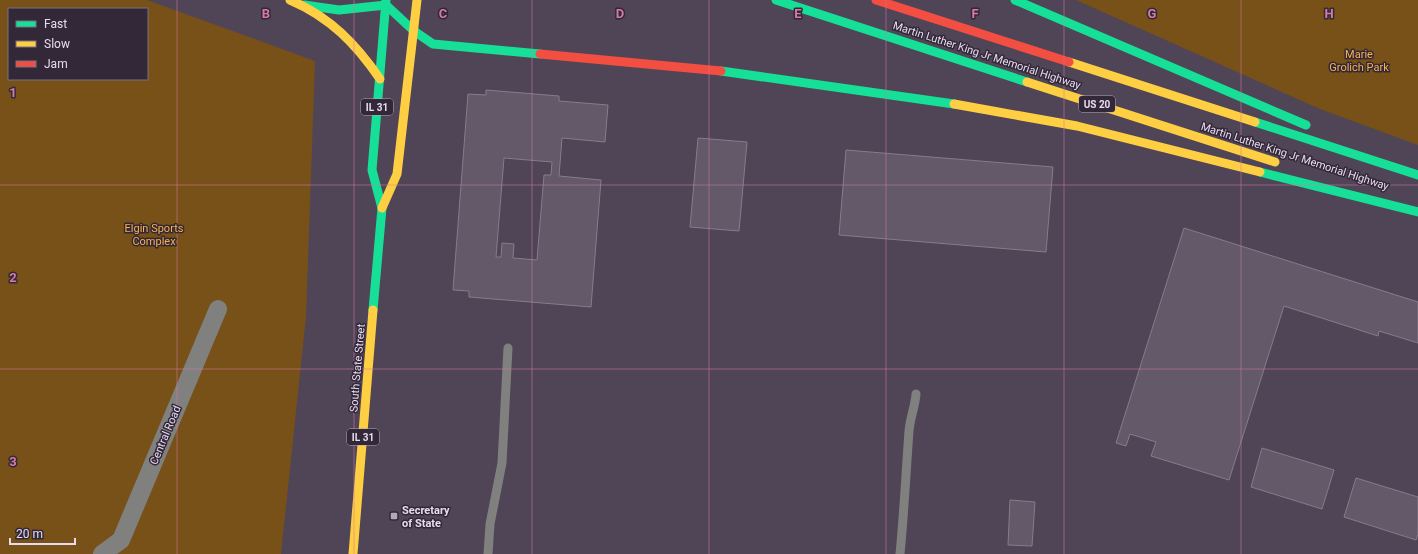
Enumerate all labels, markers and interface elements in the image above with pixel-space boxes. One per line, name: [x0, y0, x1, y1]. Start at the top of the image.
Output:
text: B: [262, 6, 270, 21]
text: C: [439, 6, 448, 21]
text: D: [616, 6, 624, 21]
text: E: [794, 6, 802, 21]
text: F: [971, 6, 979, 21]
text: G: [1148, 6, 1157, 21]
text: H: [1324, 6, 1334, 21]
legend: [8, 8, 148, 80]
text: Fast: [44, 17, 67, 31]
street label: Martin Luther King Jr Memorial Highway: [891, 19, 1083, 92]
text: Slow: [44, 37, 70, 51]
park label: Marie Grolich Park: [1329, 48, 1389, 74]
text: Jam: [44, 57, 68, 71]
text: 1: [9, 85, 17, 100]
road number: US 20: [1079, 96, 1115, 112]
road number: IL 31: [361, 99, 393, 115]
street label: Martin Luther King Jr Memorial Highway: [1199, 120, 1391, 193]
park label: Elgin Sports Complex: [125, 222, 184, 248]
text: 2: [9, 270, 17, 285]
street label: South State Street: [347, 323, 368, 413]
street label: Central Road: [147, 404, 184, 467]
road number: IL 31: [347, 429, 379, 445]
text: 3: [9, 454, 17, 469]
place label: Secretary of State: [402, 504, 450, 530]
marker: Secretary of State: [389, 511, 399, 521]
scale bar: [10, 520, 75, 546]
text: 20 m: [16, 527, 43, 541]

